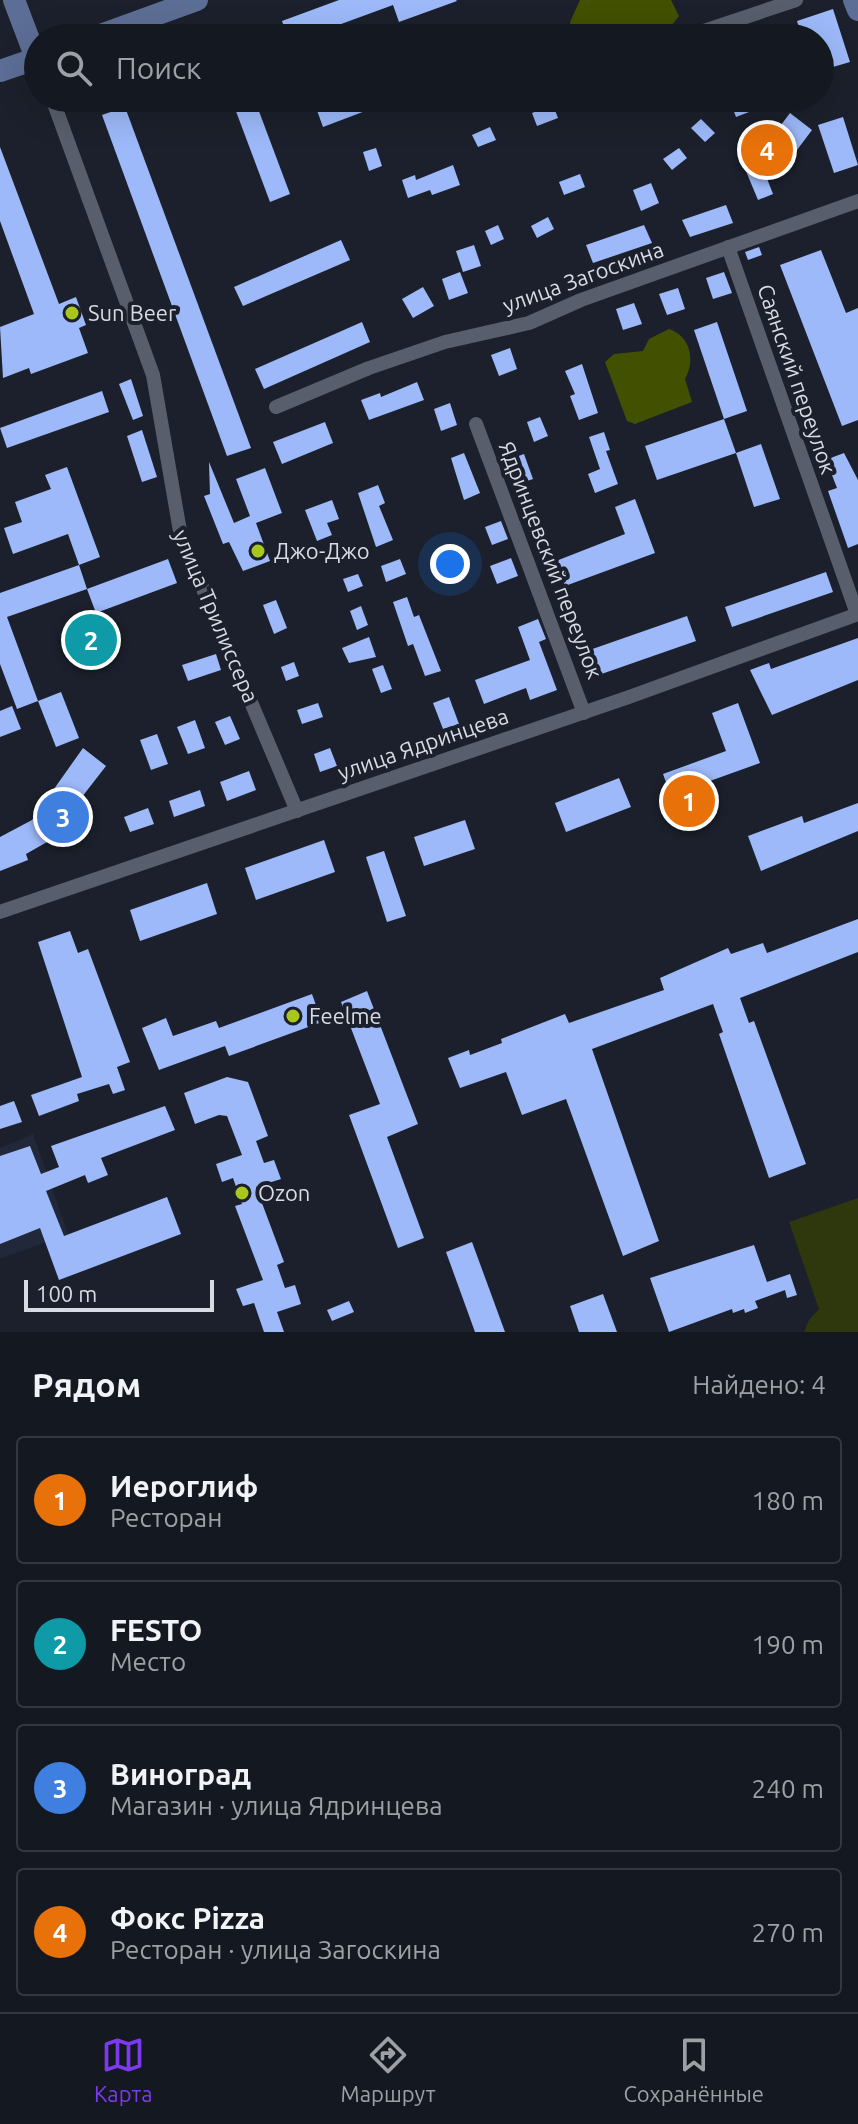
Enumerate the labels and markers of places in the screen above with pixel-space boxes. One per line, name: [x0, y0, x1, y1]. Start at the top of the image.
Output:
pin: 4: [741, 120, 793, 180]
place label: Sun Beer: [88, 300, 177, 325]
marker: Sun Beer: [63, 304, 81, 322]
place label: Джо-Джо: [274, 538, 370, 563]
marker: Джо-Джо: [249, 542, 267, 560]
pin: 2: [65, 610, 117, 670]
pin: 1: [663, 771, 715, 831]
pin: 3: [37, 787, 89, 847]
place label: Feelme: [309, 1003, 382, 1028]
marker: Feelme: [284, 1007, 302, 1025]
place label: Ozon: [258, 1180, 310, 1205]
marker: Ozon: [233, 1184, 251, 1202]

